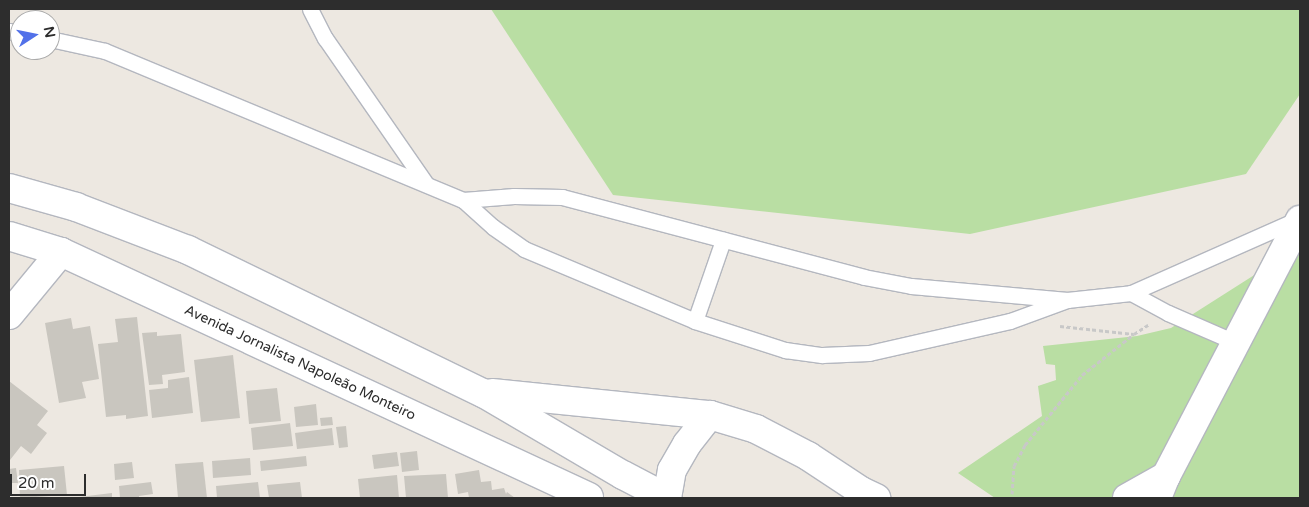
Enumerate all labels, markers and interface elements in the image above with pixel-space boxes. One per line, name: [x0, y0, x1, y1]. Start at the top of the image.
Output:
north arrow: [10, 10, 60, 60]
text: N: [40, 25, 59, 39]
street label: Avenida Jornalista Napoleão Monteiro: [182, 302, 418, 424]
scale bar: [12, 464, 89, 496]
text: 20 m: [18, 474, 55, 492]

